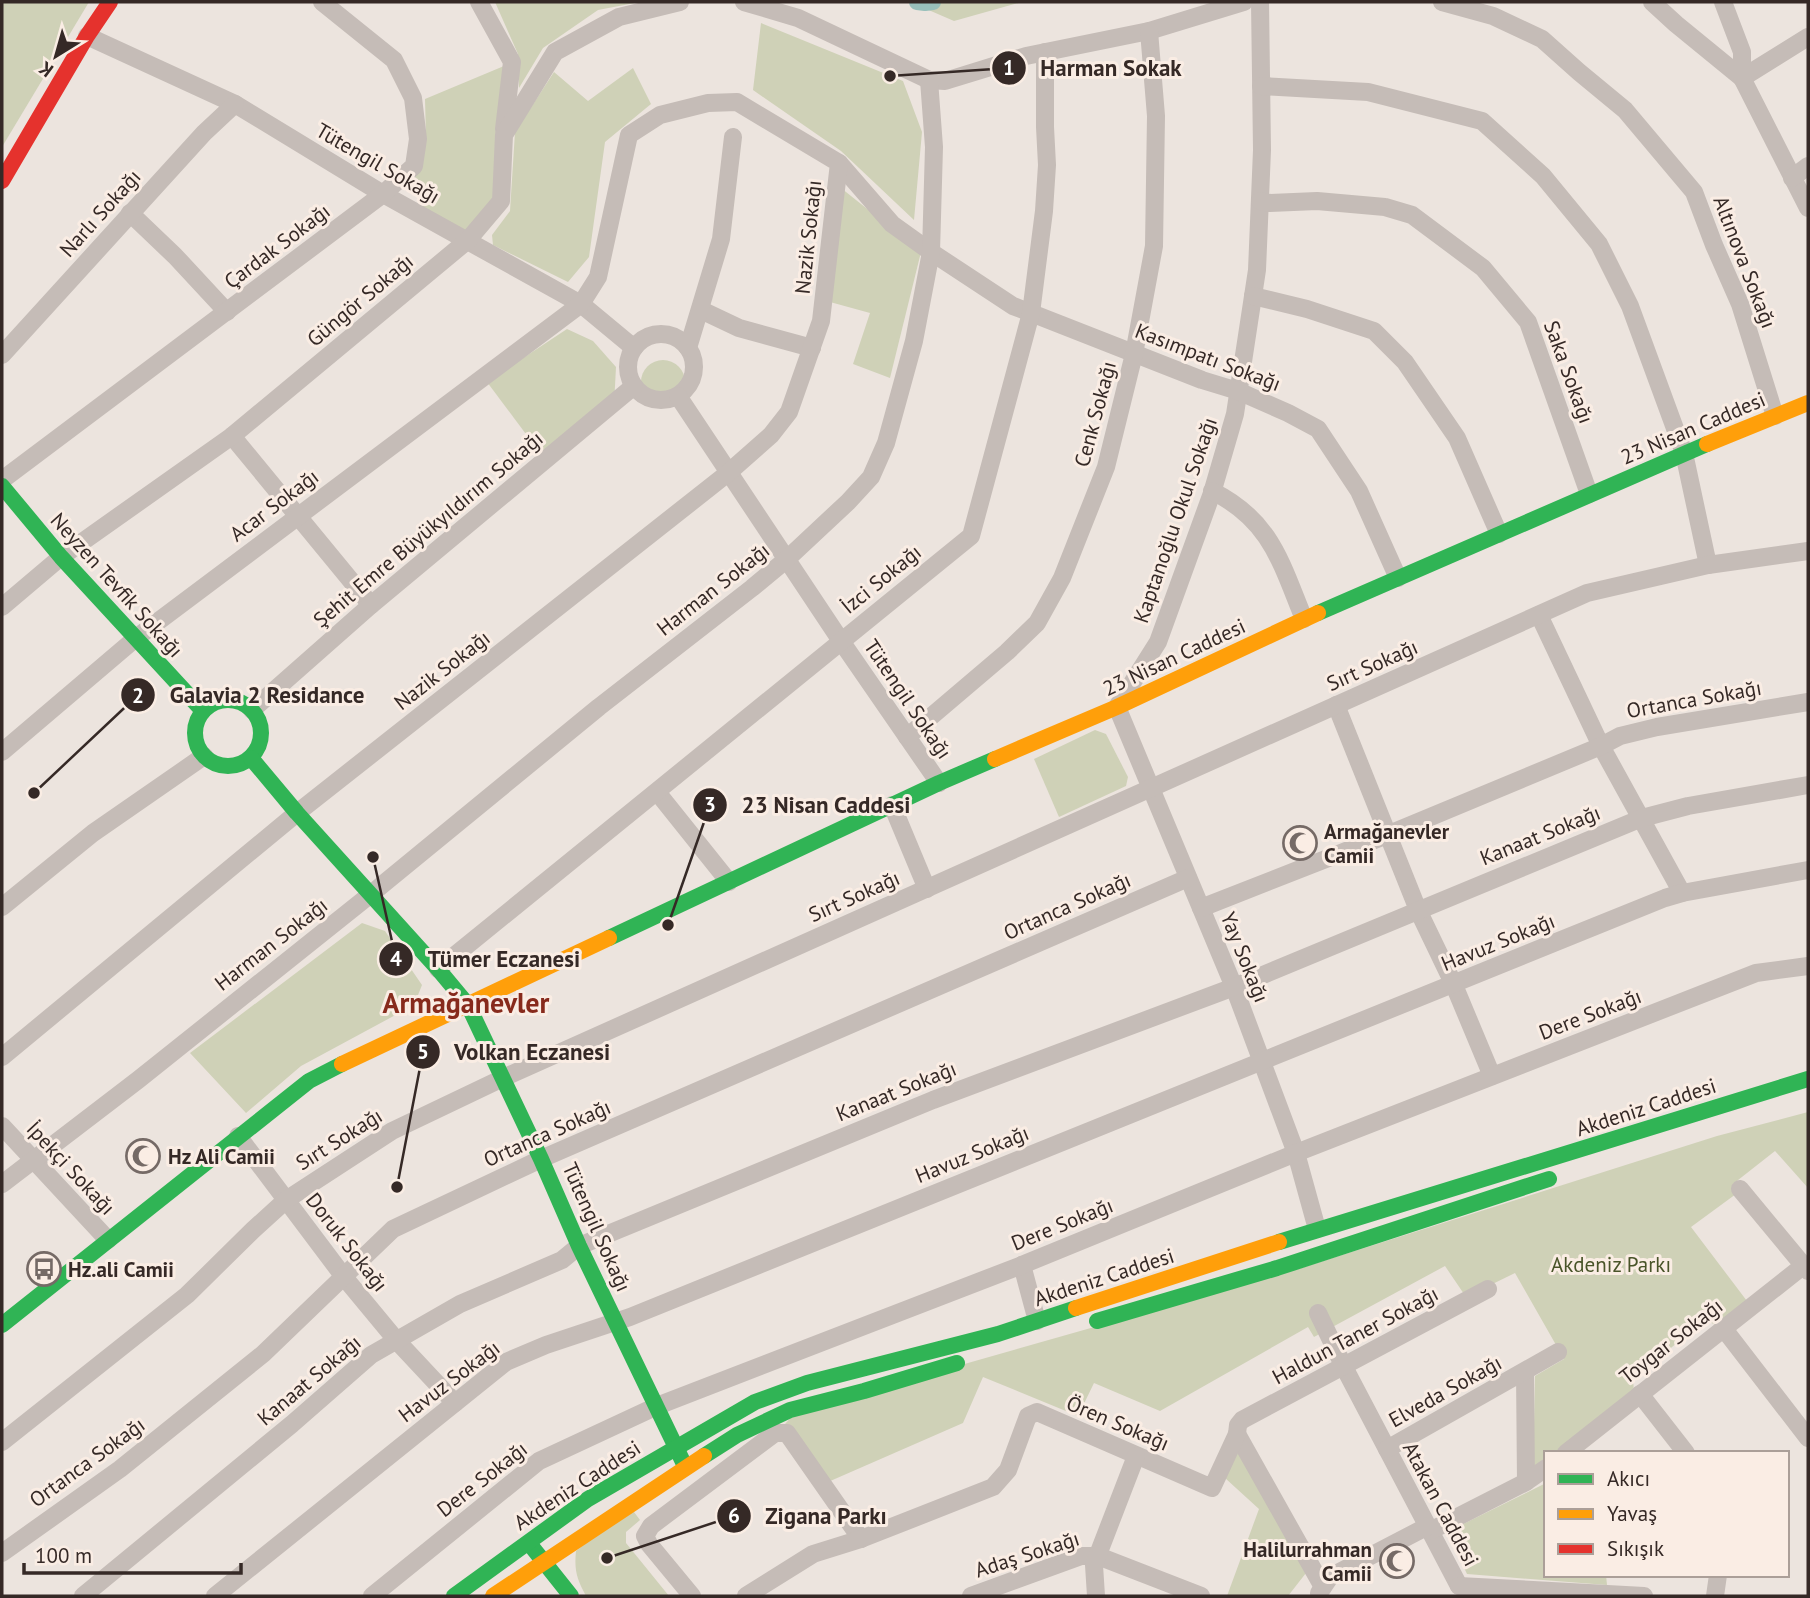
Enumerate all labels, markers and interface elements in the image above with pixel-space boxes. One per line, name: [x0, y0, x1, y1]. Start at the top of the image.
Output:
north arrow: [21, 21, 91, 91]
callout: Harman Sokak: [992, 46, 1196, 90]
text: Harman Sokak: [1040, 53, 1182, 82]
text: 1: [1003, 54, 1015, 81]
text: K: [34, 56, 58, 83]
street label: Tütengil Sokağı: [311, 117, 445, 209]
street label: Narlı Sokağı: [54, 164, 146, 262]
street label: Nazik Sokağı: [789, 179, 827, 295]
street label: Altınova Sokağı: [1707, 192, 1783, 332]
street label: Çardak Sokağı: [219, 197, 335, 295]
street label: Güngör Sokağı: [301, 248, 419, 352]
street label: Kasımpatı Sokağı: [1131, 317, 1285, 397]
street label: Saka Sokağı: [1538, 317, 1600, 427]
street label: Cenk Sokağı: [1068, 358, 1122, 470]
street label: 23 Nisan Caddesi: [1617, 385, 1769, 471]
street label: Kaptanoğlu Okul Sokağı: [1127, 414, 1223, 626]
street label: Şehit Emre Büyükyıldırım Sokağı: [308, 425, 548, 633]
street label: Acar Sokağı: [224, 463, 324, 547]
street label: Neyzen Tevfik Sokağı: [45, 507, 189, 663]
street label: Harman Sokağı: [651, 536, 775, 642]
street label: İzci Sokağı: [835, 538, 927, 620]
street label: 23 Nisan Caddesi: [1098, 612, 1250, 702]
street label: Nazik Sokağı: [389, 624, 495, 716]
street label: Sırt Sokağı: [1322, 633, 1422, 697]
street label: Tütengil Sokağı: [858, 634, 958, 764]
callout: Galavia 2 Residance: [121, 673, 379, 717]
street label: Ortanca Sokağı: [1624, 674, 1764, 724]
text: Galavia 2 Residance: [170, 680, 364, 709]
text: 2: [132, 682, 144, 709]
callout: 23 Nisan Caddesi: [693, 783, 925, 827]
text: 23 Nisan Caddesi: [742, 790, 910, 819]
text: 3: [704, 791, 716, 818]
street label: Kanaat Sokağı: [1476, 799, 1604, 871]
place label: Armağanevler Camii: [1324, 818, 1450, 869]
mosque icon: Armağanevler Camii: [1281, 824, 1319, 862]
street label: Sırt Sokağı: [804, 864, 904, 928]
street label: Ortanca Sokağı: [999, 866, 1135, 946]
street label: Harman Sokağı: [209, 891, 333, 997]
street label: Havuz Sokağı: [1437, 907, 1559, 977]
street label: Yay Sokağı: [1215, 908, 1275, 1006]
callout: Tümer Eczanesi: [378, 937, 594, 981]
text: Tümer Eczanesi: [428, 944, 580, 973]
text: 4: [390, 945, 402, 972]
street label: Dere Sokağı: [1535, 982, 1645, 1046]
district label: Armağanevler: [383, 984, 550, 1021]
callout: Volkan Eczanesi: [405, 1030, 624, 1074]
text: Volkan Eczanesi: [453, 1037, 610, 1066]
text: 5: [417, 1038, 429, 1065]
street label: Kanaat Sokağı: [832, 1055, 960, 1127]
street label: Akdeniz Caddesi: [1573, 1072, 1719, 1142]
street label: Ortanca Sokağı: [479, 1093, 615, 1173]
street label: Sırt Sokağı: [291, 1102, 387, 1176]
street label: İpekçi Sokağı: [21, 1115, 121, 1221]
street label: Havuz Sokağı: [911, 1119, 1033, 1189]
mosque icon: Hz Ali Camii: [124, 1137, 162, 1175]
place label: Hz Ali Camii: [168, 1143, 275, 1170]
street label: Tütengil Sokağı: [556, 1158, 638, 1296]
street label: Doruk Sokağı: [300, 1187, 394, 1297]
street label: Dere Sokağı: [1007, 1191, 1117, 1257]
street label: Akdeniz Caddesi: [1031, 1242, 1177, 1312]
bus stop icon: Hz.ali Camii: [25, 1250, 63, 1288]
park label: Akdeniz Parkı: [1551, 1251, 1671, 1278]
place label: Hz.ali Camii: [68, 1256, 174, 1283]
street label: Haldun Taner Sokağı: [1267, 1280, 1443, 1390]
street label: Toygar Sokağı: [1614, 1292, 1728, 1390]
street label: Kanaat Sokağı: [251, 1329, 367, 1431]
street label: Havuz Sokağı: [393, 1334, 505, 1428]
street label: Elveda Sokağı: [1384, 1349, 1506, 1433]
street label: Ören Sokağı: [1063, 1389, 1173, 1457]
street label: Ortanca Sokağı: [24, 1411, 150, 1513]
street label: Akdeniz Caddesi: [509, 1434, 645, 1536]
street label: Dere Sokağı: [431, 1435, 533, 1523]
street label: Atakan Caddesi: [1397, 1437, 1485, 1571]
legend: [1544, 1451, 1789, 1577]
text: Akıcı: [1607, 1465, 1650, 1492]
callout: Zigana Parkı: [716, 1494, 901, 1538]
text: Yavaş: [1607, 1500, 1657, 1527]
text: Zigana Parkı: [765, 1501, 887, 1530]
text: 6: [728, 1502, 740, 1529]
street label: Adaş Sokağı: [971, 1524, 1083, 1584]
scale bar: [24, 1532, 242, 1576]
text: Sıkışık: [1607, 1535, 1664, 1562]
place label: Halilurrahman Camii: [1243, 1536, 1372, 1587]
text: 100 m: [35, 1542, 92, 1569]
mosque icon: Halilurrahman Camii: [1378, 1542, 1416, 1580]

